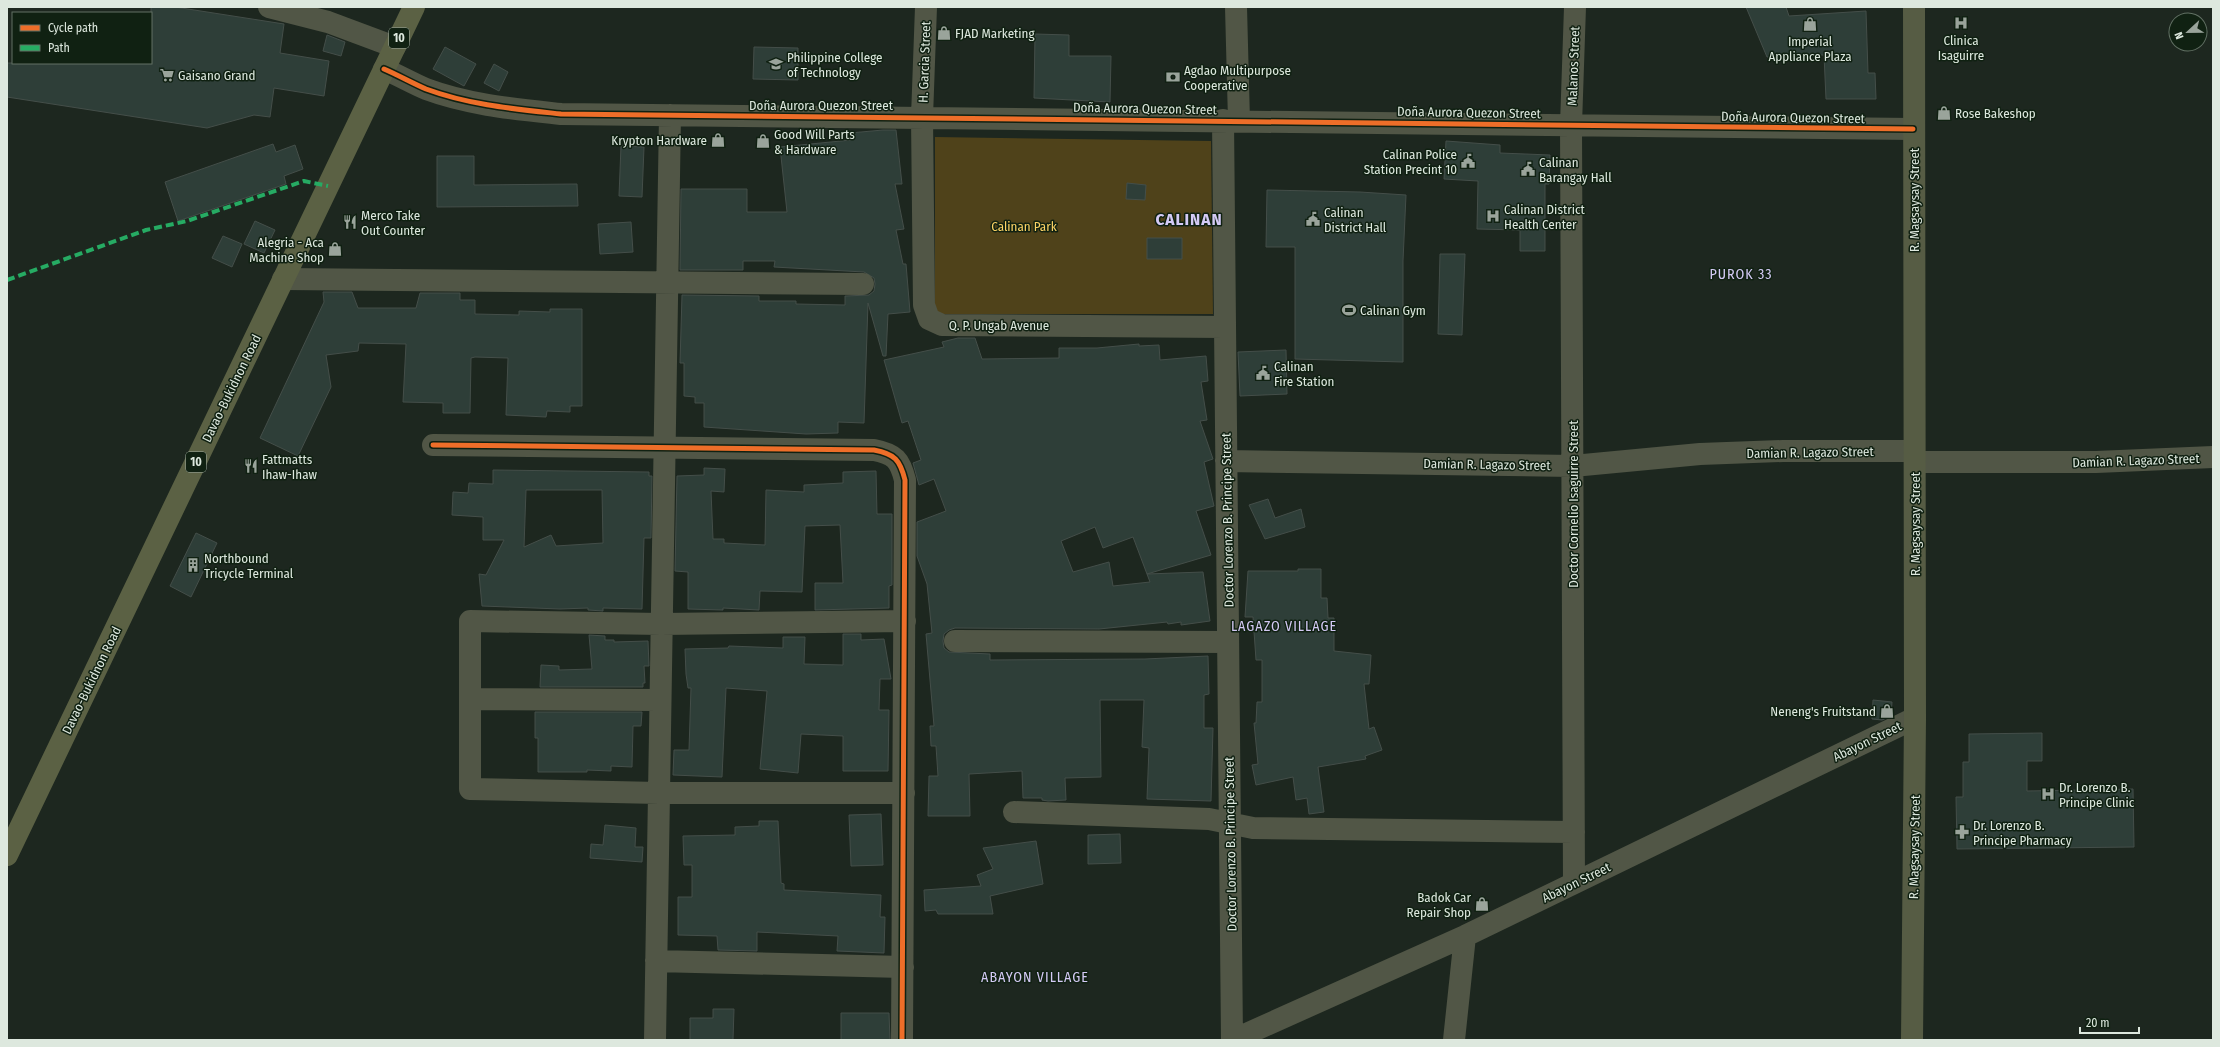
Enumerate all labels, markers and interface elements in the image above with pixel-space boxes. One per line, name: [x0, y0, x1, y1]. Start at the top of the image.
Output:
legend: [12, 12, 152, 64]
north arrow: [2168, 12, 2208, 52]
hospital icon: Clinica Isaguirre: [1953, 15, 1969, 31]
shop icon: Imperial Appliance Plaza: [1802, 16, 1818, 32]
street label: H. Garcia Street: [916, 20, 933, 103]
text: Cycle path: [48, 21, 98, 35]
shop icon: FJAD Marketing: [936, 25, 952, 41]
street label: Malanos Street: [1565, 25, 1582, 106]
place label: FJAD Marketing: [955, 26, 1035, 41]
road number: 10: [389, 28, 409, 48]
text: N: [2172, 30, 2186, 41]
place label: Clinica Isaguirre: [1938, 33, 1984, 63]
place label: Imperial Appliance Plaza: [1768, 34, 1852, 64]
text: Path: [48, 41, 70, 55]
place label: Philippine College of Technology: [787, 50, 883, 80]
school or university icon: Philippine College of Technology: [768, 56, 784, 72]
place label: Agdao Multipurpose Cooperative: [1184, 63, 1291, 93]
supermarket icon: Gaisano Grand: [159, 67, 175, 83]
place label: Gaisano Grand: [178, 68, 255, 83]
bank icon: Agdao Multipurpose Cooperative: [1165, 69, 1181, 85]
street label: Doña Aurora Quezon Street: [749, 98, 894, 113]
street label: Doña Aurora Quezon Street: [1073, 100, 1218, 117]
street label: Doña Aurora Quezon Street: [1397, 104, 1542, 121]
shop icon: Rose Bakeshop: [1936, 105, 1952, 121]
place label: Rose Bakeshop: [1955, 106, 2036, 121]
street label: Doña Aurora Quezon Street: [1721, 109, 1866, 126]
place label: Good Will Parts & Hardware: [774, 127, 855, 157]
shop icon: Krypton Hardware: [710, 132, 726, 148]
place label: Krypton Hardware: [611, 133, 707, 148]
shop icon: Good Will Parts & Hardware: [755, 133, 771, 149]
place label: Calinan Police Station Precint 10: [1364, 147, 1457, 177]
street label: R. Magsaysay Street: [1907, 147, 1922, 252]
public building icon: Calinan Police Station Precint 10: [1460, 153, 1476, 169]
place label: Calinan Barangay Hall: [1539, 155, 1612, 185]
public building icon: Calinan Barangay Hall: [1520, 161, 1536, 177]
place label: Calinan District Health Center: [1504, 202, 1586, 232]
place label: Calinan District Hall: [1324, 205, 1387, 235]
place label: Merco Take Out Counter: [361, 208, 426, 238]
hospital icon: Calinan District Health Center: [1485, 208, 1501, 224]
district label: CALINAN: [1155, 209, 1223, 230]
public building icon: Calinan District Hall: [1305, 211, 1321, 227]
restaurant icon: Merco Take Out Counter: [342, 214, 358, 230]
park label: Calinan Park: [991, 219, 1058, 234]
place label: Alegria - Aca Machine Shop: [249, 235, 324, 265]
shop icon: Alegria - Aca Machine Shop: [327, 241, 343, 257]
district label: PUROK 33: [1709, 266, 1773, 283]
sports icon: Calinan Gym: [1341, 302, 1357, 318]
place label: Calinan Gym: [1360, 303, 1426, 318]
street label: Q. P. Ungab Avenue: [949, 318, 1049, 333]
street label: Davao-Bukidnon Road: [199, 332, 264, 445]
place label: Calinan Fire Station: [1274, 359, 1334, 389]
public building icon: Calinan Fire Station: [1255, 365, 1271, 381]
street label: Doctor Cornelio Isaguirre Street: [1566, 420, 1581, 588]
street label: Doctor Lorenzo B. Principe Street: [1218, 432, 1237, 607]
street label: Damian R. Lagazo Street: [1746, 444, 1875, 461]
street label: Damian R. Lagazo Street: [2072, 451, 2201, 470]
road number: 10: [186, 452, 206, 472]
place label: Fattmatts Ihaw-Ihaw: [262, 452, 317, 482]
street label: Damian R. Lagazo Street: [1423, 456, 1551, 473]
restaurant icon: Fattmatts Ihaw-Ihaw: [243, 458, 259, 474]
street label: R. Magsaysay Street: [1908, 471, 1923, 576]
place label: Northbound Tricycle Terminal: [204, 551, 294, 581]
building icon: Northbound Tricycle Terminal: [185, 557, 201, 573]
district label: LAGAZO VILLAGE: [1231, 618, 1337, 635]
street label: Davao-Bukidnon Road: [59, 624, 124, 737]
shop icon: Neneng's Fruitstand: [1879, 703, 1895, 719]
place label: Neneng's Fruitstand: [1770, 704, 1876, 719]
street label: Abayon Street: [1831, 718, 1905, 764]
street label: Doctor Lorenzo B. Principe Street: [1221, 756, 1240, 931]
place label: Dr. Lorenzo B. Principe Clinic: [2059, 780, 2135, 810]
hospital icon: Dr. Lorenzo B. Principe Clinic: [2040, 786, 2056, 802]
street label: R. Magsaysay Street: [1906, 794, 1923, 899]
place label: Dr. Lorenzo B. Principe Pharmacy: [1973, 818, 2072, 848]
pharmacy icon: Dr. Lorenzo B. Principe Pharmacy: [1954, 824, 1970, 840]
street label: Abayon Street: [1540, 859, 1614, 905]
place label: Badok Car Repair Shop: [1407, 890, 1471, 920]
shop icon: Badok Car Repair Shop: [1474, 896, 1490, 912]
district label: ABAYON VILLAGE: [981, 969, 1089, 986]
scale bar: [2080, 1009, 2139, 1035]
text: 20 m: [2086, 1016, 2110, 1030]

